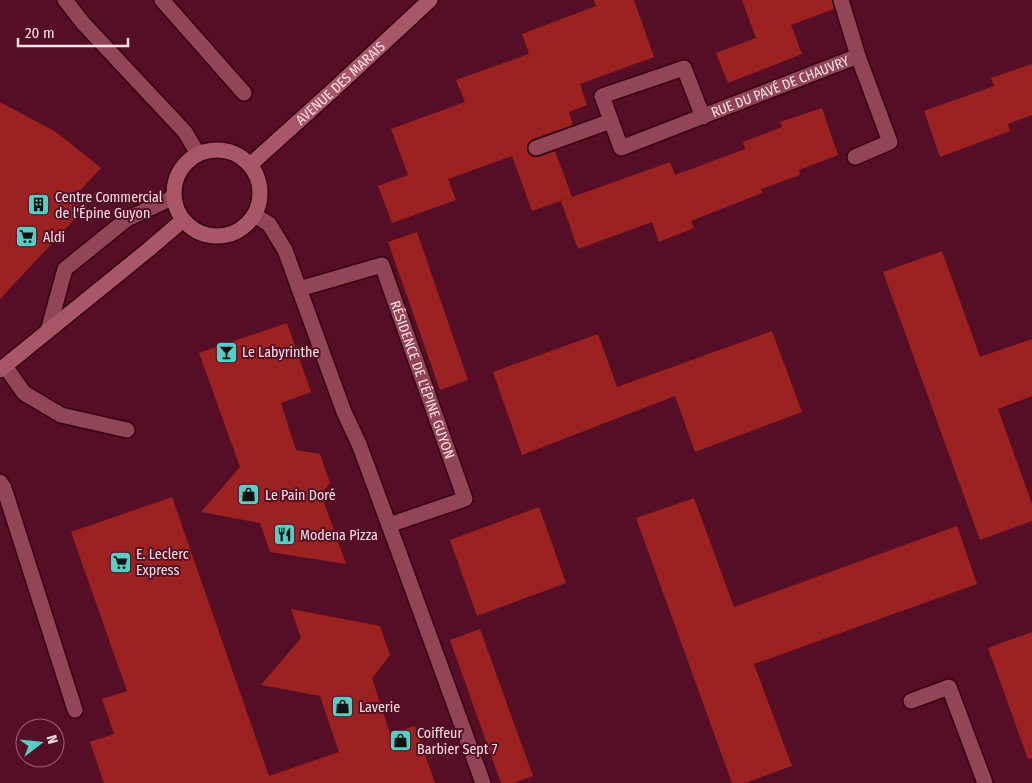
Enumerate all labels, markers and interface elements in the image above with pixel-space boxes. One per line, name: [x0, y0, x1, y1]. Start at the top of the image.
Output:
scale bar: [18, 15, 128, 47]
text: 20 m: [25, 24, 55, 42]
street label: AVENUE DES MARAIS: [292, 38, 389, 129]
street label: RUE DU PAVÉ DE CHAUVRY: [709, 52, 851, 121]
place label: Centre Commercial de l'Épine Guyon: [55, 189, 163, 222]
building icon: Centre Commercial de l'Épine Guyon: [27, 193, 51, 217]
supermarket icon: Aldi: [15, 225, 39, 249]
place label: Aldi: [43, 229, 65, 246]
street label: RÉSIDENCE DE L'ÉPINE GUYON: [386, 298, 458, 461]
bar icon: Le Labyrinthe: [214, 340, 238, 364]
place label: Le Labyrinthe: [242, 344, 319, 361]
shop icon: Le Pain Doré: [237, 483, 261, 507]
place label: Le Pain Doré: [265, 487, 336, 504]
restaurant icon: Modena Pizza: [272, 523, 296, 547]
place label: Modena Pizza: [300, 527, 378, 544]
place label: E. Leclerc Express: [136, 546, 189, 579]
supermarket icon: E. Leclerc Express: [108, 550, 132, 574]
shop icon: Laverie: [331, 695, 355, 719]
place label: Laverie: [359, 699, 400, 716]
north arrow: [15, 718, 65, 768]
place label: Coiffeur Barbier Sept 7: [417, 725, 498, 758]
shop icon: Coiffeur Barbier Sept 7: [389, 729, 413, 753]
text: N: [43, 733, 61, 746]

